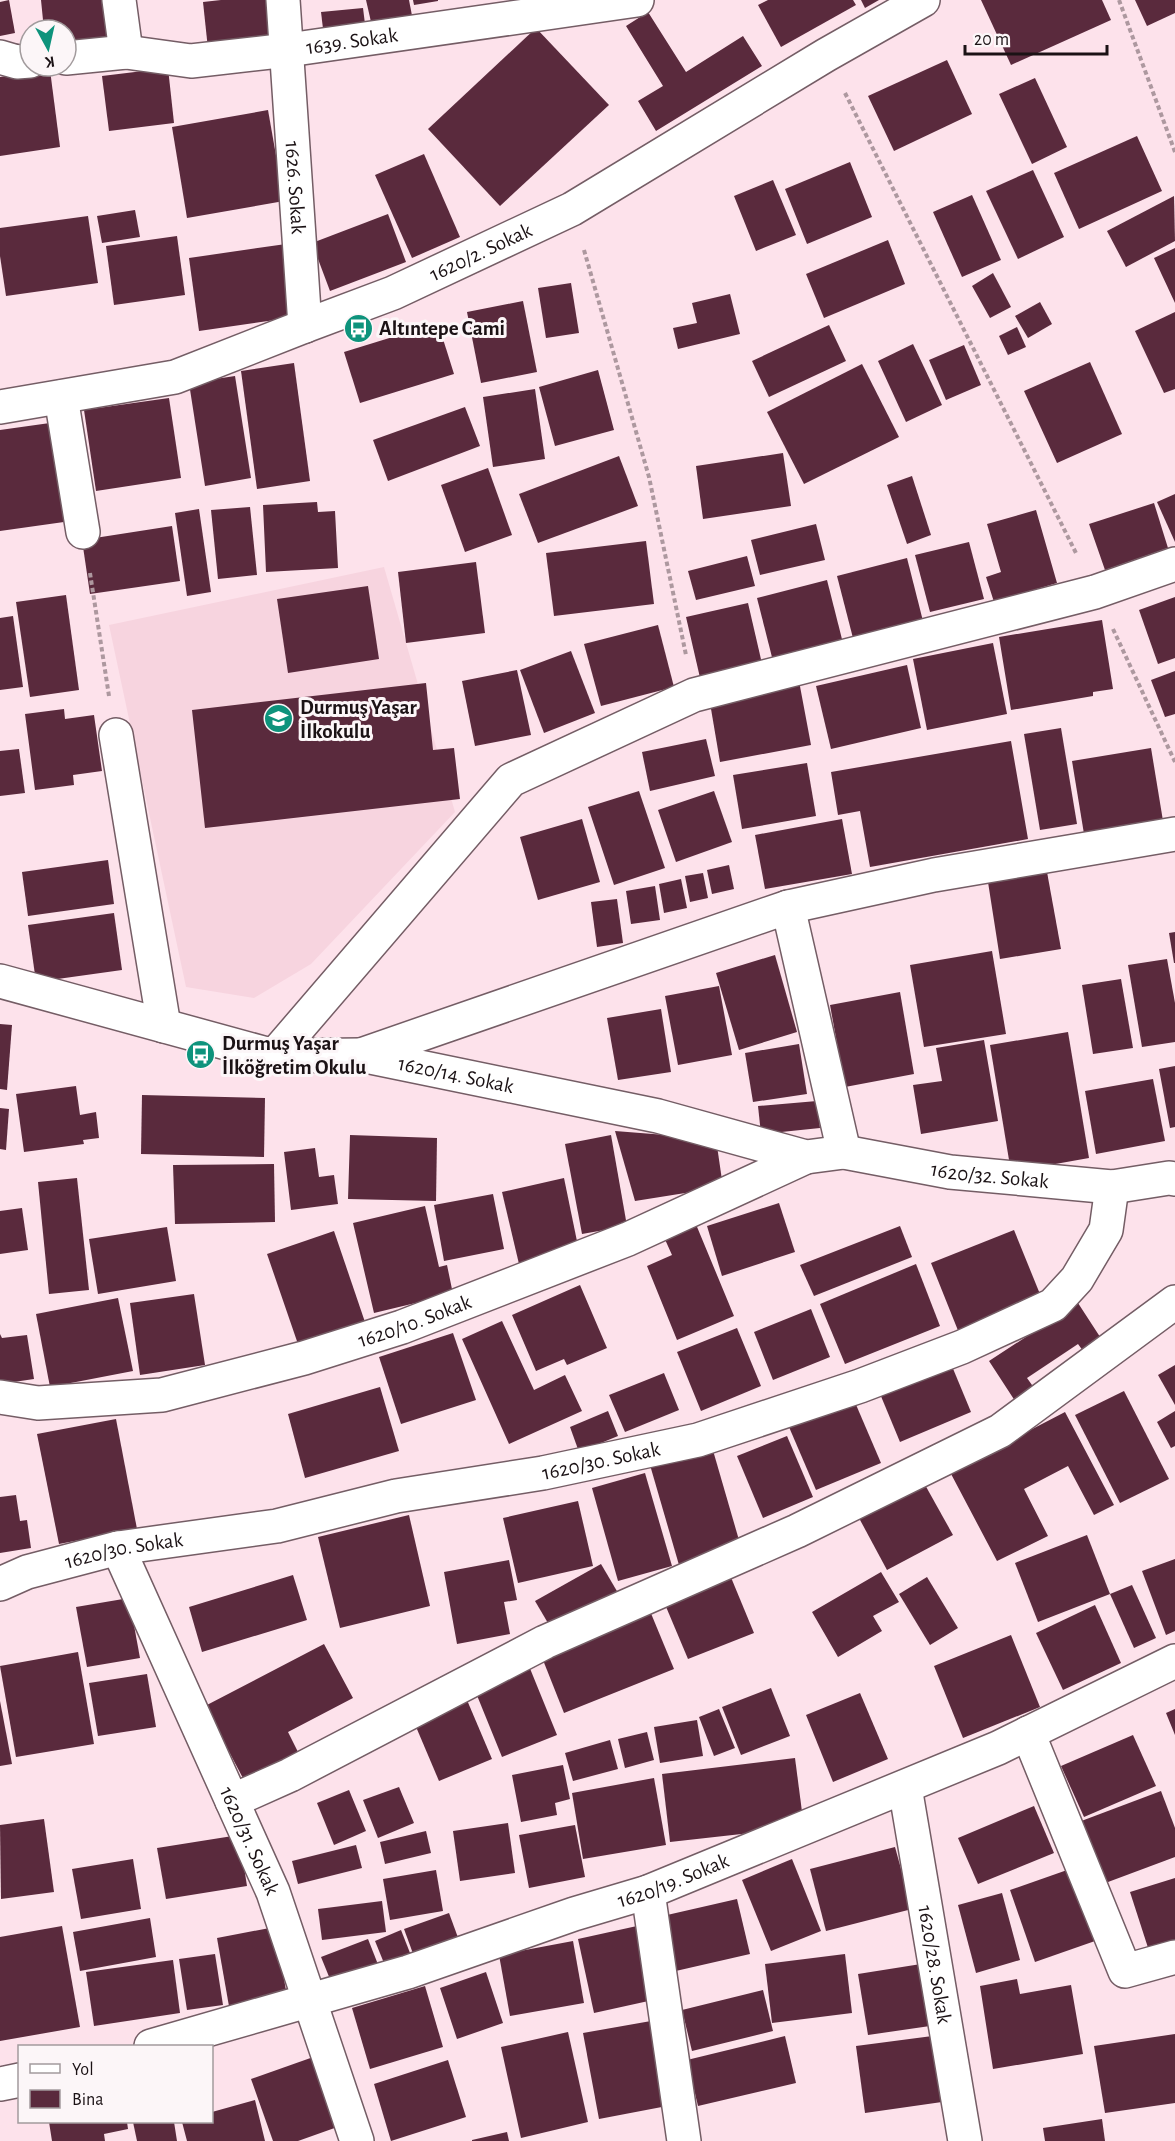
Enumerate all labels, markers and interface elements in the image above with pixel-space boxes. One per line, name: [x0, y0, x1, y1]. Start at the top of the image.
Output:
north arrow: [18, 18, 78, 78]
scale bar: [965, 18, 1108, 56]
street label: 1639. Sokak: [305, 24, 399, 58]
text: 20 m: [974, 31, 1009, 49]
text: K: [44, 53, 56, 71]
street label: 1626. Sokak: [282, 140, 309, 235]
street label: 1620/2. Sokak: [426, 219, 535, 285]
bus stop icon: Altıntepe Cami: [342, 312, 374, 344]
place label: Altıntepe Cami: [379, 318, 505, 339]
place label: Durmuş Yaşar İlkokulu: [300, 697, 417, 742]
school or university icon: Durmuş Yaşar İlkokulu: [263, 703, 295, 735]
place label: Durmuş Yaşar İlköğretim Okulu: [222, 1033, 366, 1078]
bus stop icon: Durmuş Yaşar İlköğretim Okulu: [185, 1039, 217, 1071]
street label: 1620/14. Sokak: [396, 1052, 516, 1097]
street label: 1620/32. Sokak: [929, 1158, 1050, 1192]
street label: 1620/10. Sokak: [355, 1291, 474, 1351]
street label: 1620/30. Sokak: [540, 1438, 662, 1483]
street label: 1620/30. Sokak: [62, 1529, 185, 1572]
street label: 1620/31. Sokak: [216, 1783, 283, 1898]
street label: 1620/19. Sokak: [615, 1849, 732, 1911]
street label: 1620/28. Sokak: [915, 1904, 956, 2026]
legend: [18, 2045, 213, 2123]
text: Yol: [72, 2061, 94, 2079]
text: Bina: [72, 2091, 104, 2109]

